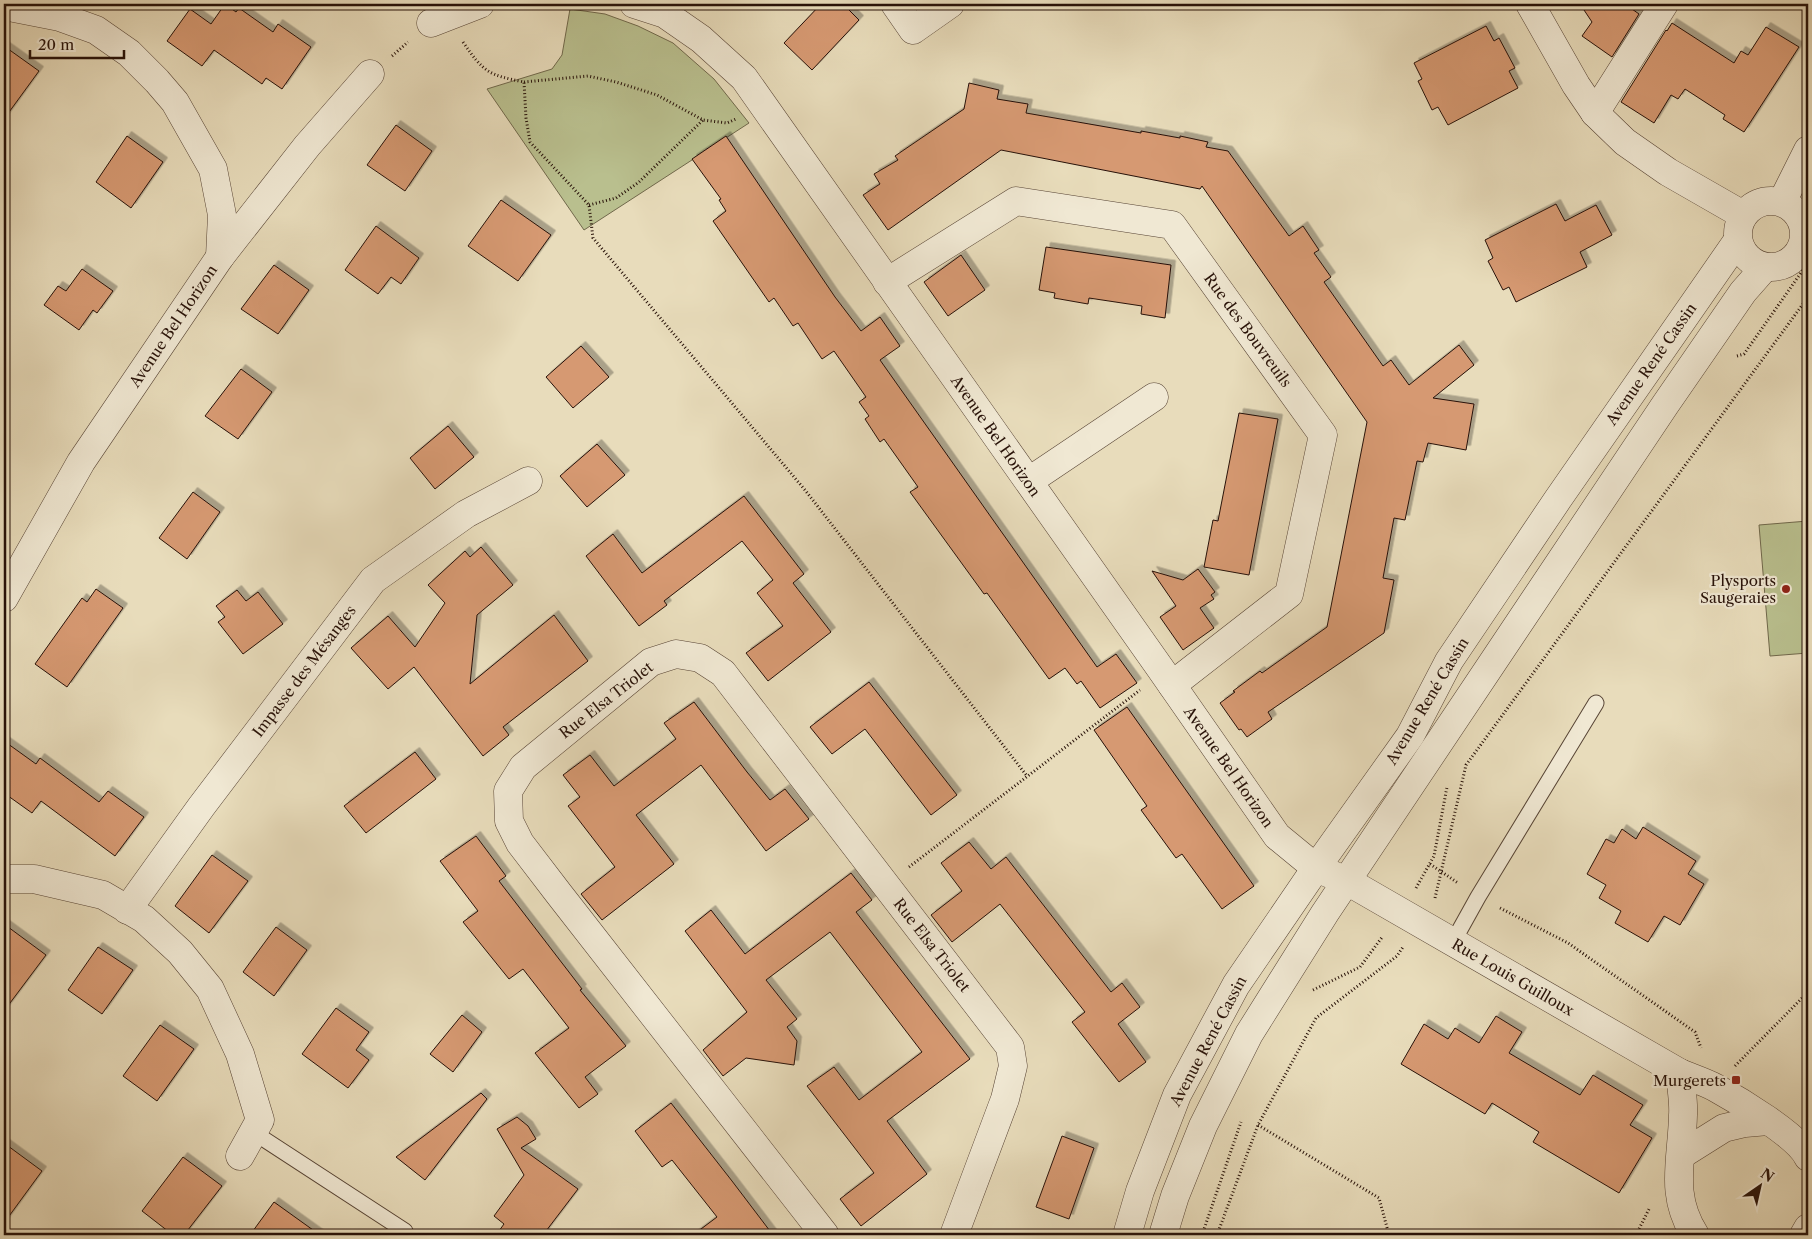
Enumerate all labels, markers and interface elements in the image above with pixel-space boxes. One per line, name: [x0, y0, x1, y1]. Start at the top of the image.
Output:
scale bar: [30, 28, 124, 60]
text: 20 m: [38, 35, 74, 54]
street label: Avenue Bel Horizon: [124, 261, 221, 392]
street label: Rue des Bouvreuils: [1200, 269, 1296, 391]
street label: Avenue René Cassin: [1601, 299, 1701, 430]
street label: Avenue Bel Horizon: [946, 371, 1045, 501]
place label: Plysports Saugeraies: [1700, 571, 1776, 607]
marker: Plysports Saugeraies: [1780, 583, 1792, 595]
street label: Impasse des Mésanges: [248, 601, 360, 741]
street label: Avenue René Cassin: [1381, 633, 1473, 769]
street label: Rue Elsa Triolet: [555, 657, 657, 743]
street label: Avenue Bel Horizon: [1179, 702, 1278, 832]
street label: Rue Elsa Triolet: [889, 894, 975, 996]
street label: Rue Louis Guilloux: [1449, 934, 1578, 1020]
street label: Avenue René Cassin: [1165, 972, 1251, 1110]
place label: Murgerets: [1653, 1071, 1726, 1090]
marker: Murgerets: [1730, 1074, 1742, 1086]
north arrow: [1734, 1162, 1784, 1212]
text: N: [1757, 1164, 1777, 1186]

